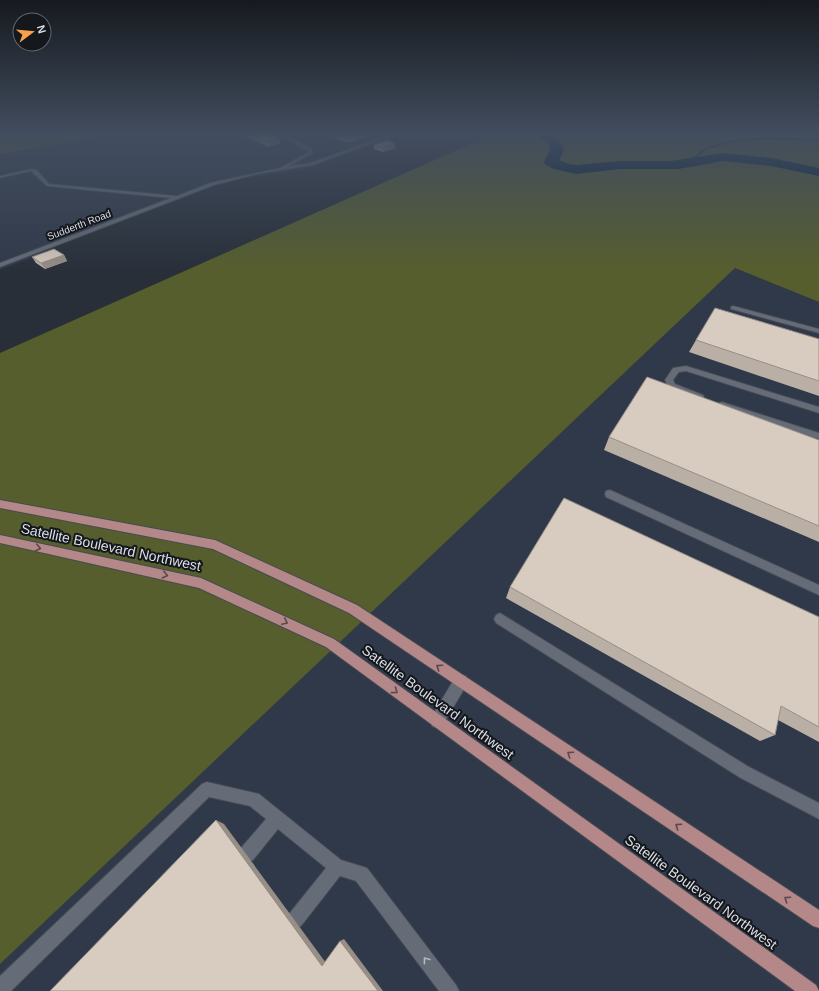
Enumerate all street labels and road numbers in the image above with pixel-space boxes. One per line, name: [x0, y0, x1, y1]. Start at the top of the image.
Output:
street label: Sudderth Road: [46, 208, 112, 242]
street label: Satellite Boulevard Northwest: [20, 520, 203, 574]
street label: Satellite Boulevard Northwest: [359, 642, 517, 763]
street label: Satellite Boulevard Northwest: [622, 832, 780, 953]

